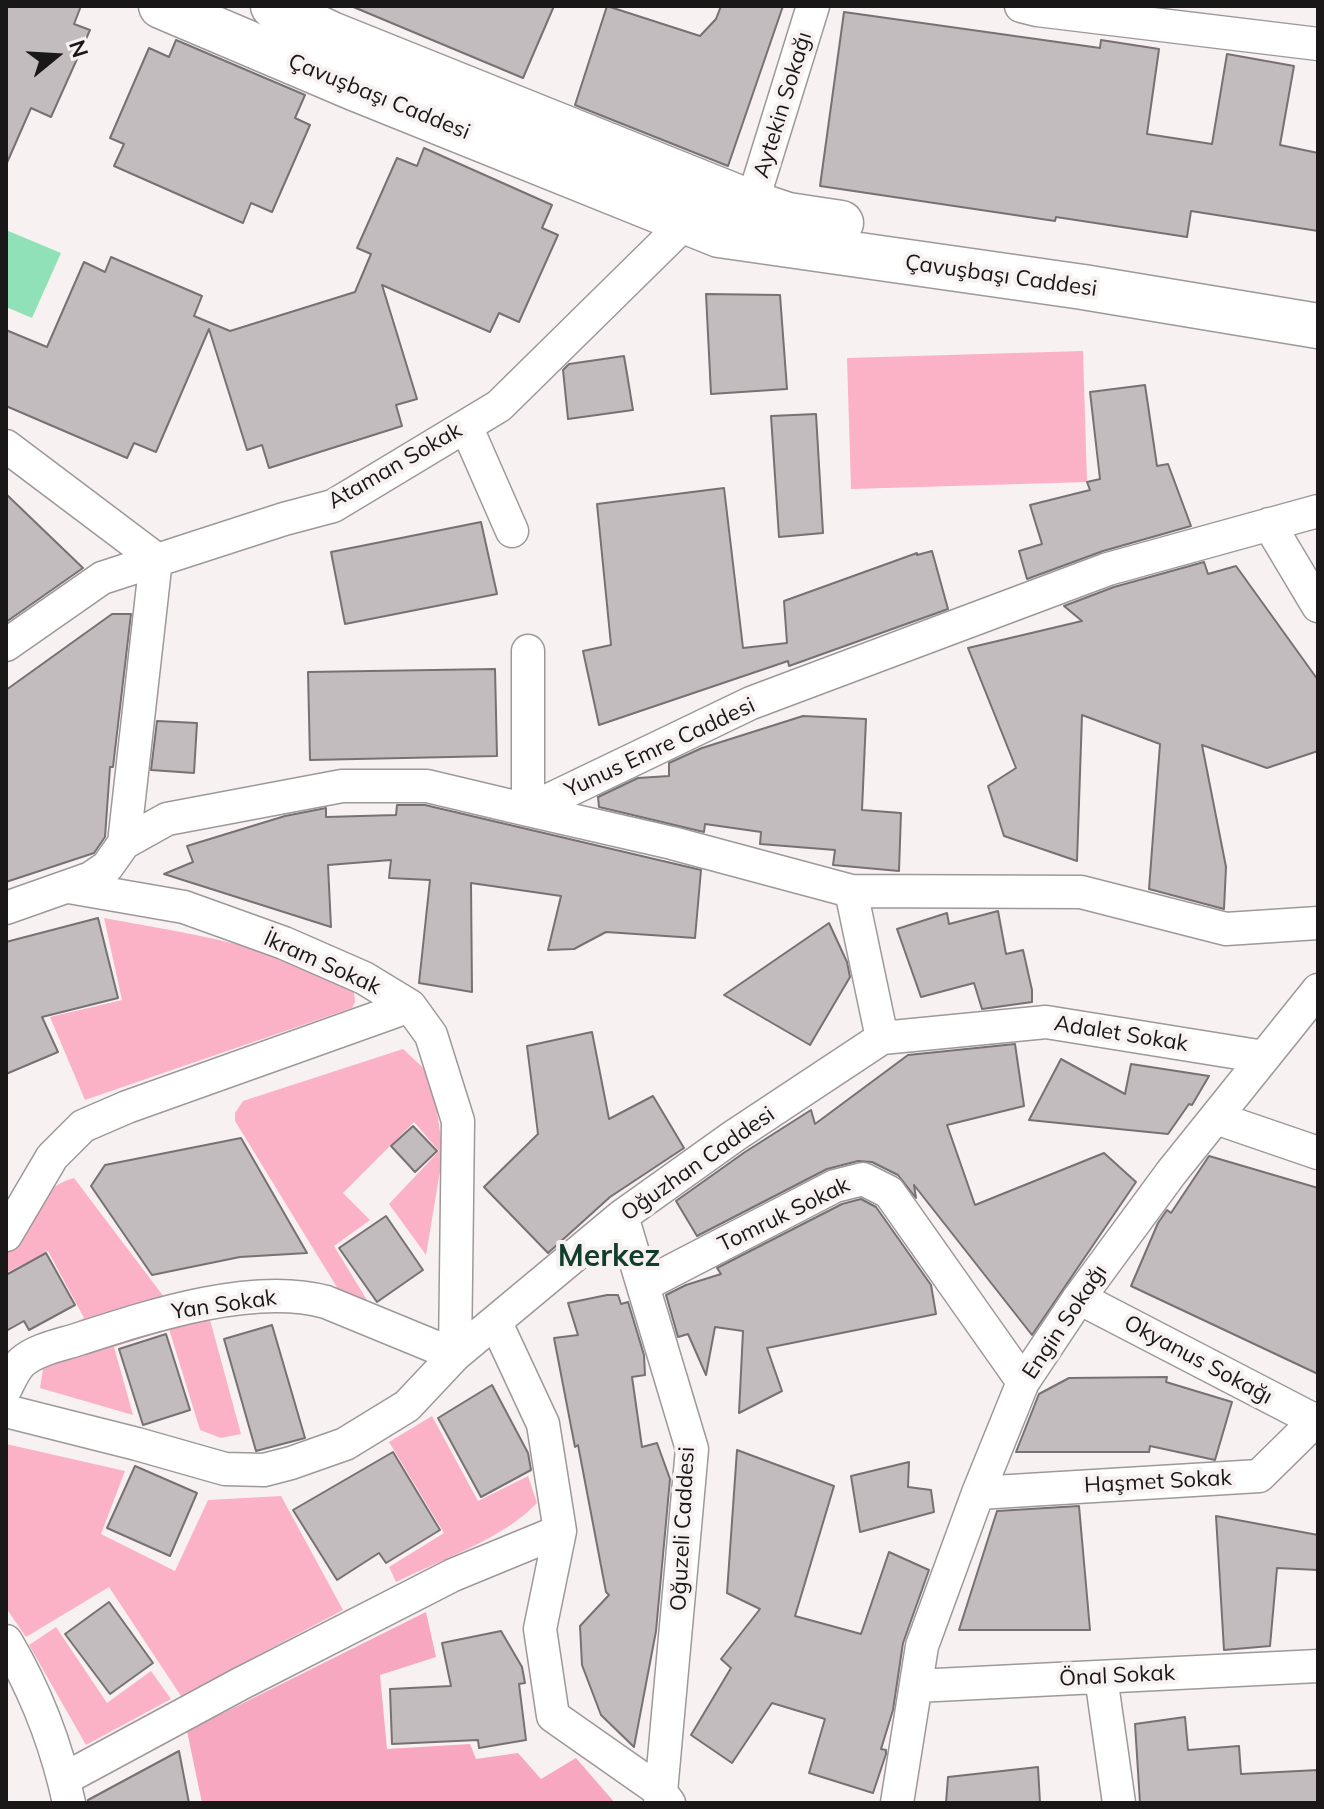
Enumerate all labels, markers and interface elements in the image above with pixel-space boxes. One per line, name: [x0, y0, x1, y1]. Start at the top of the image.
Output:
north arrow: [16, 16, 96, 96]
street label: Aytekin Sokağı: [748, 29, 818, 181]
text: N: [63, 36, 95, 61]
street label: Çavuşbaşı Caddesi: [284, 48, 474, 146]
street label: Çavuşbaşı Caddesi: [903, 249, 1099, 303]
street label: Ataman Sokak: [323, 417, 467, 515]
street label: Yunus Emre Caddesi: [561, 692, 759, 804]
street label: İkram Sokak: [259, 925, 385, 1001]
street label: Adalet Sokak: [1052, 1010, 1190, 1058]
street label: Oğuzhan Caddesi: [616, 1101, 780, 1227]
street label: Tomruk Sokak: [714, 1172, 854, 1258]
district label: Merkez: [558, 1239, 660, 1275]
street label: Engin Sokağı: [1017, 1260, 1113, 1384]
street label: Yan Sokak: [170, 1285, 278, 1325]
street label: Okyanus Sokağı: [1119, 1310, 1277, 1410]
street label: Oğuzeli Caddesi: [666, 1446, 700, 1612]
street label: Haşmet Sokak: [1084, 1465, 1232, 1499]
street label: Önal Sokak: [1058, 1660, 1176, 1692]

